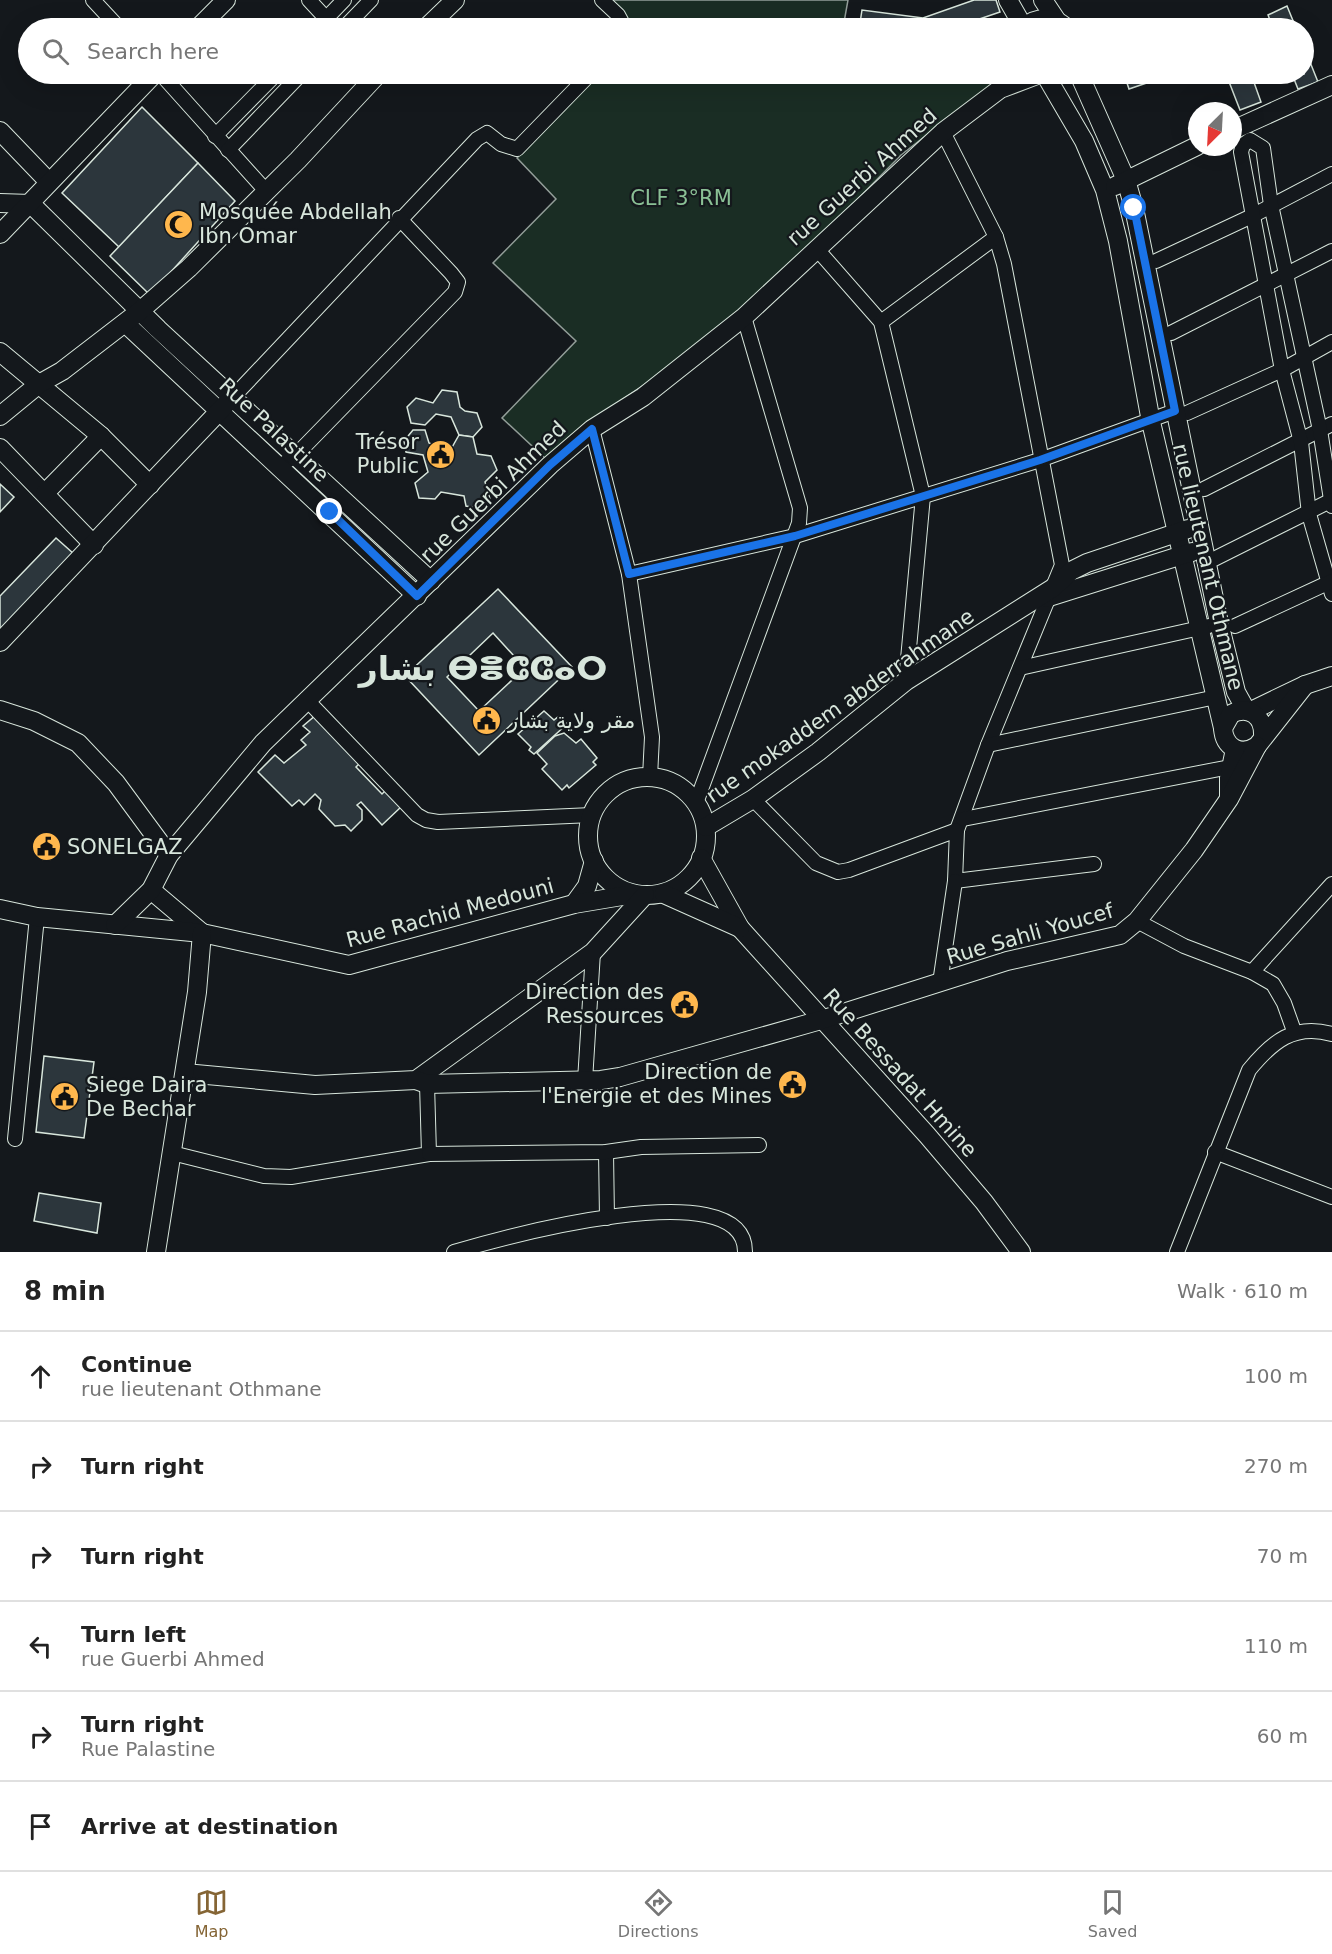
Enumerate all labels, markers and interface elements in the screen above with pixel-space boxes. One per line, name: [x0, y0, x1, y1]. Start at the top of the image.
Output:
search box: [18, 18, 1314, 84]
icon: search: [39, 35, 72, 68]
text: Search here: [87, 39, 219, 64]
north arrow: [1188, 102, 1242, 156]
street label: rue Guerbi Ahmed: [782, 104, 942, 250]
park label: CLF 3°RM: [630, 186, 732, 210]
route start: [1120, 194, 1146, 220]
place label: Mosquée Abdellah Ibn Omar: [199, 200, 392, 248]
mosque icon: Mosquée Abdellah Ibn Omar: [162, 208, 194, 240]
street label: Rue Palastine: [214, 373, 334, 487]
street label: rue Guerbi Ahmed: [415, 416, 571, 568]
place label: Trésor Public: [355, 430, 419, 478]
public building icon: Trésor Public: [424, 438, 456, 470]
street label: rue lieutenant Othmane: [1168, 441, 1248, 693]
route end: [316, 498, 342, 524]
street label: rue mokaddem abderrahmane: [702, 604, 978, 808]
district label: بشار ⴱⴻⵛⵛⴰⵔ: [357, 649, 607, 688]
public building icon: مقر ولاية بشار: [471, 705, 503, 737]
place label: مقر ولاية بشار: [507, 709, 635, 733]
public building icon: SONELGAZ: [30, 831, 62, 863]
place label: SONELGAZ: [67, 835, 183, 859]
street label: Rue Rachid Medouni: [344, 874, 556, 952]
street label: Rue Sahli Youcef: [944, 899, 1117, 969]
place label: Direction des Ressources: [525, 980, 664, 1028]
street label: Rue Bessadat Hmine: [818, 984, 982, 1162]
public building icon: Direction des Ressources: [669, 988, 701, 1020]
place label: Direction de l'Energie et des Mines: [541, 1060, 772, 1108]
public building icon: Direction de l'Energie et des Mines: [777, 1068, 809, 1100]
place label: Siege Daira De Bechar: [86, 1073, 207, 1121]
public building icon: Siege Daira De Bechar: [49, 1081, 81, 1113]
text: 8 min: [24, 1276, 106, 1306]
text: Walk · 610 m: [1177, 1279, 1308, 1303]
text: Continue: [81, 1352, 192, 1377]
icon: ahead: [24, 1360, 57, 1393]
text: 100 m: [1244, 1364, 1308, 1388]
text: rue lieutenant Othmane: [81, 1377, 322, 1401]
icon: right: [24, 1450, 57, 1483]
text: Turn right: [81, 1454, 204, 1479]
text: 270 m: [1244, 1454, 1308, 1478]
icon: right: [24, 1540, 57, 1573]
text: Turn right: [81, 1544, 204, 1569]
text: 70 m: [1257, 1544, 1308, 1568]
text: Turn left: [81, 1622, 186, 1647]
icon: left: [24, 1630, 57, 1663]
text: 110 m: [1244, 1634, 1308, 1658]
text: rue Guerbi Ahmed: [81, 1647, 265, 1671]
text: Turn right: [81, 1712, 204, 1737]
icon: right: [24, 1720, 57, 1753]
text: 60 m: [1257, 1724, 1308, 1748]
text: Rue Palastine: [81, 1737, 215, 1761]
icon: arrive: [24, 1810, 57, 1843]
text: Arrive at destination: [81, 1814, 338, 1839]
tab: Map: [195, 1886, 228, 1941]
tab: Directions: [618, 1886, 698, 1941]
tab: Saved: [1088, 1886, 1137, 1941]

